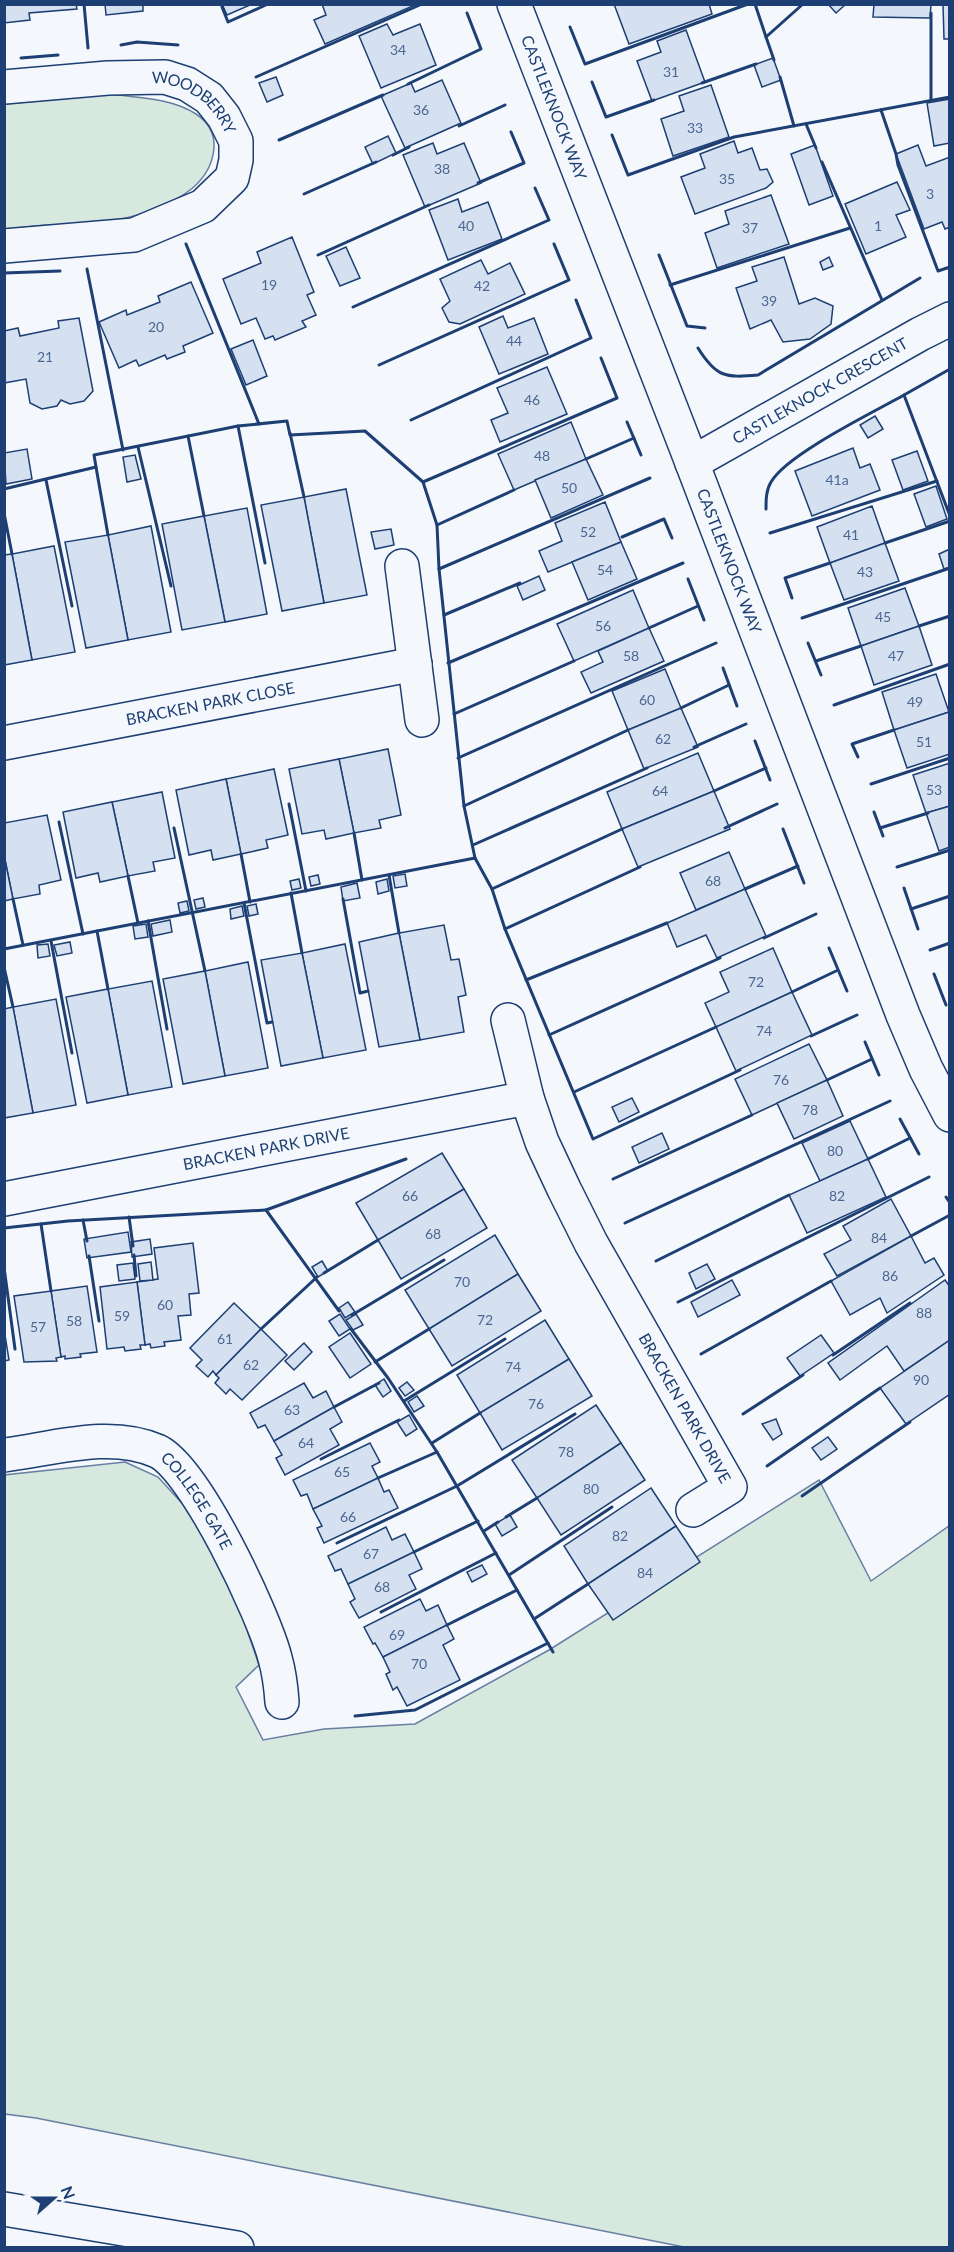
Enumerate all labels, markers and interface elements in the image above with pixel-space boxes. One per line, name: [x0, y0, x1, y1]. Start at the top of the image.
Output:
street label: CASTLEKNOCK WAY: [518, 32, 591, 182]
house number: 34: [390, 41, 406, 58]
house number: 31: [663, 63, 679, 80]
street label: WOODBERRY: [152, 67, 241, 136]
house number: 36: [413, 101, 429, 118]
house number: 33: [687, 119, 703, 136]
house number: 38: [434, 160, 450, 177]
house number: 35: [719, 170, 735, 187]
house number: 3: [926, 185, 934, 202]
house number: 40: [458, 217, 474, 234]
house number: 1: [874, 217, 882, 234]
house number: 37: [742, 219, 758, 236]
house number: 19: [261, 276, 277, 293]
house number: 42: [474, 277, 490, 294]
house number: 39: [761, 292, 777, 309]
house number: 20: [148, 318, 164, 335]
house number: 44: [506, 332, 522, 349]
street label: CASTLEKNOCK CRESCENT: [729, 333, 911, 447]
house number: 21: [37, 348, 53, 365]
house number: 46: [524, 391, 540, 408]
house number: 48: [534, 447, 550, 464]
house number: 41a: [825, 471, 849, 488]
house number: 50: [561, 479, 577, 496]
street label: CASTLEKNOCK WAY: [694, 485, 766, 636]
house number: 52: [580, 523, 596, 540]
house number: 41: [843, 526, 859, 543]
house number: 54: [597, 561, 613, 578]
house number: 43: [857, 563, 873, 580]
house number: 45: [875, 608, 891, 625]
house number: 56: [595, 617, 611, 634]
house number: 58: [623, 647, 639, 664]
house number: 47: [888, 647, 904, 664]
street label: BRACKEN PARK CLOSE: [124, 677, 296, 728]
house number: 60: [639, 691, 655, 708]
house number: 49: [907, 693, 923, 710]
house number: 62: [655, 730, 671, 747]
house number: 51: [916, 733, 932, 750]
house number: 53: [926, 781, 942, 798]
house number: 64: [652, 782, 668, 799]
house number: 68: [705, 872, 721, 889]
house number: 72: [748, 973, 764, 990]
house number: 74: [756, 1022, 772, 1039]
house number: 76: [773, 1071, 789, 1088]
house number: 78: [802, 1101, 818, 1118]
street label: BRACKEN PARK DRIVE: [181, 1123, 351, 1173]
house number: 80: [827, 1142, 843, 1159]
house number: 66: [402, 1187, 418, 1204]
house number: 82: [829, 1187, 845, 1204]
house number: 68: [425, 1225, 441, 1242]
house number: 84: [871, 1229, 887, 1246]
house number: 86: [882, 1267, 898, 1284]
house number: 70: [454, 1273, 470, 1290]
house number: 60: [157, 1296, 173, 1313]
house number: 88: [916, 1304, 932, 1321]
house number: 59: [114, 1307, 130, 1324]
house number: 72: [477, 1311, 493, 1328]
house number: 58: [66, 1312, 82, 1329]
house number: 57: [30, 1318, 46, 1335]
house number: 61: [217, 1330, 233, 1347]
street label: BRACKEN PARK DRIVE: [635, 1330, 736, 1486]
house number: 62: [243, 1356, 259, 1373]
house number: 74: [505, 1358, 521, 1375]
house number: 90: [913, 1371, 929, 1388]
house number: 76: [528, 1395, 544, 1412]
house number: 63: [284, 1401, 300, 1418]
house number: 64: [298, 1434, 314, 1451]
house number: 78: [558, 1443, 574, 1460]
street label: COLLEGE GATE: [158, 1447, 237, 1552]
house number: 65: [334, 1463, 350, 1480]
house number: 80: [583, 1480, 599, 1497]
house number: 66: [340, 1508, 356, 1525]
house number: 82: [612, 1527, 628, 1544]
house number: 67: [363, 1545, 379, 1562]
house number: 84: [637, 1564, 653, 1581]
house number: 68: [374, 1578, 390, 1595]
house number: 69: [389, 1626, 405, 1643]
house number: 70: [411, 1655, 427, 1672]
north arrow: [24, 2168, 84, 2228]
text: N: [57, 2183, 80, 2202]

